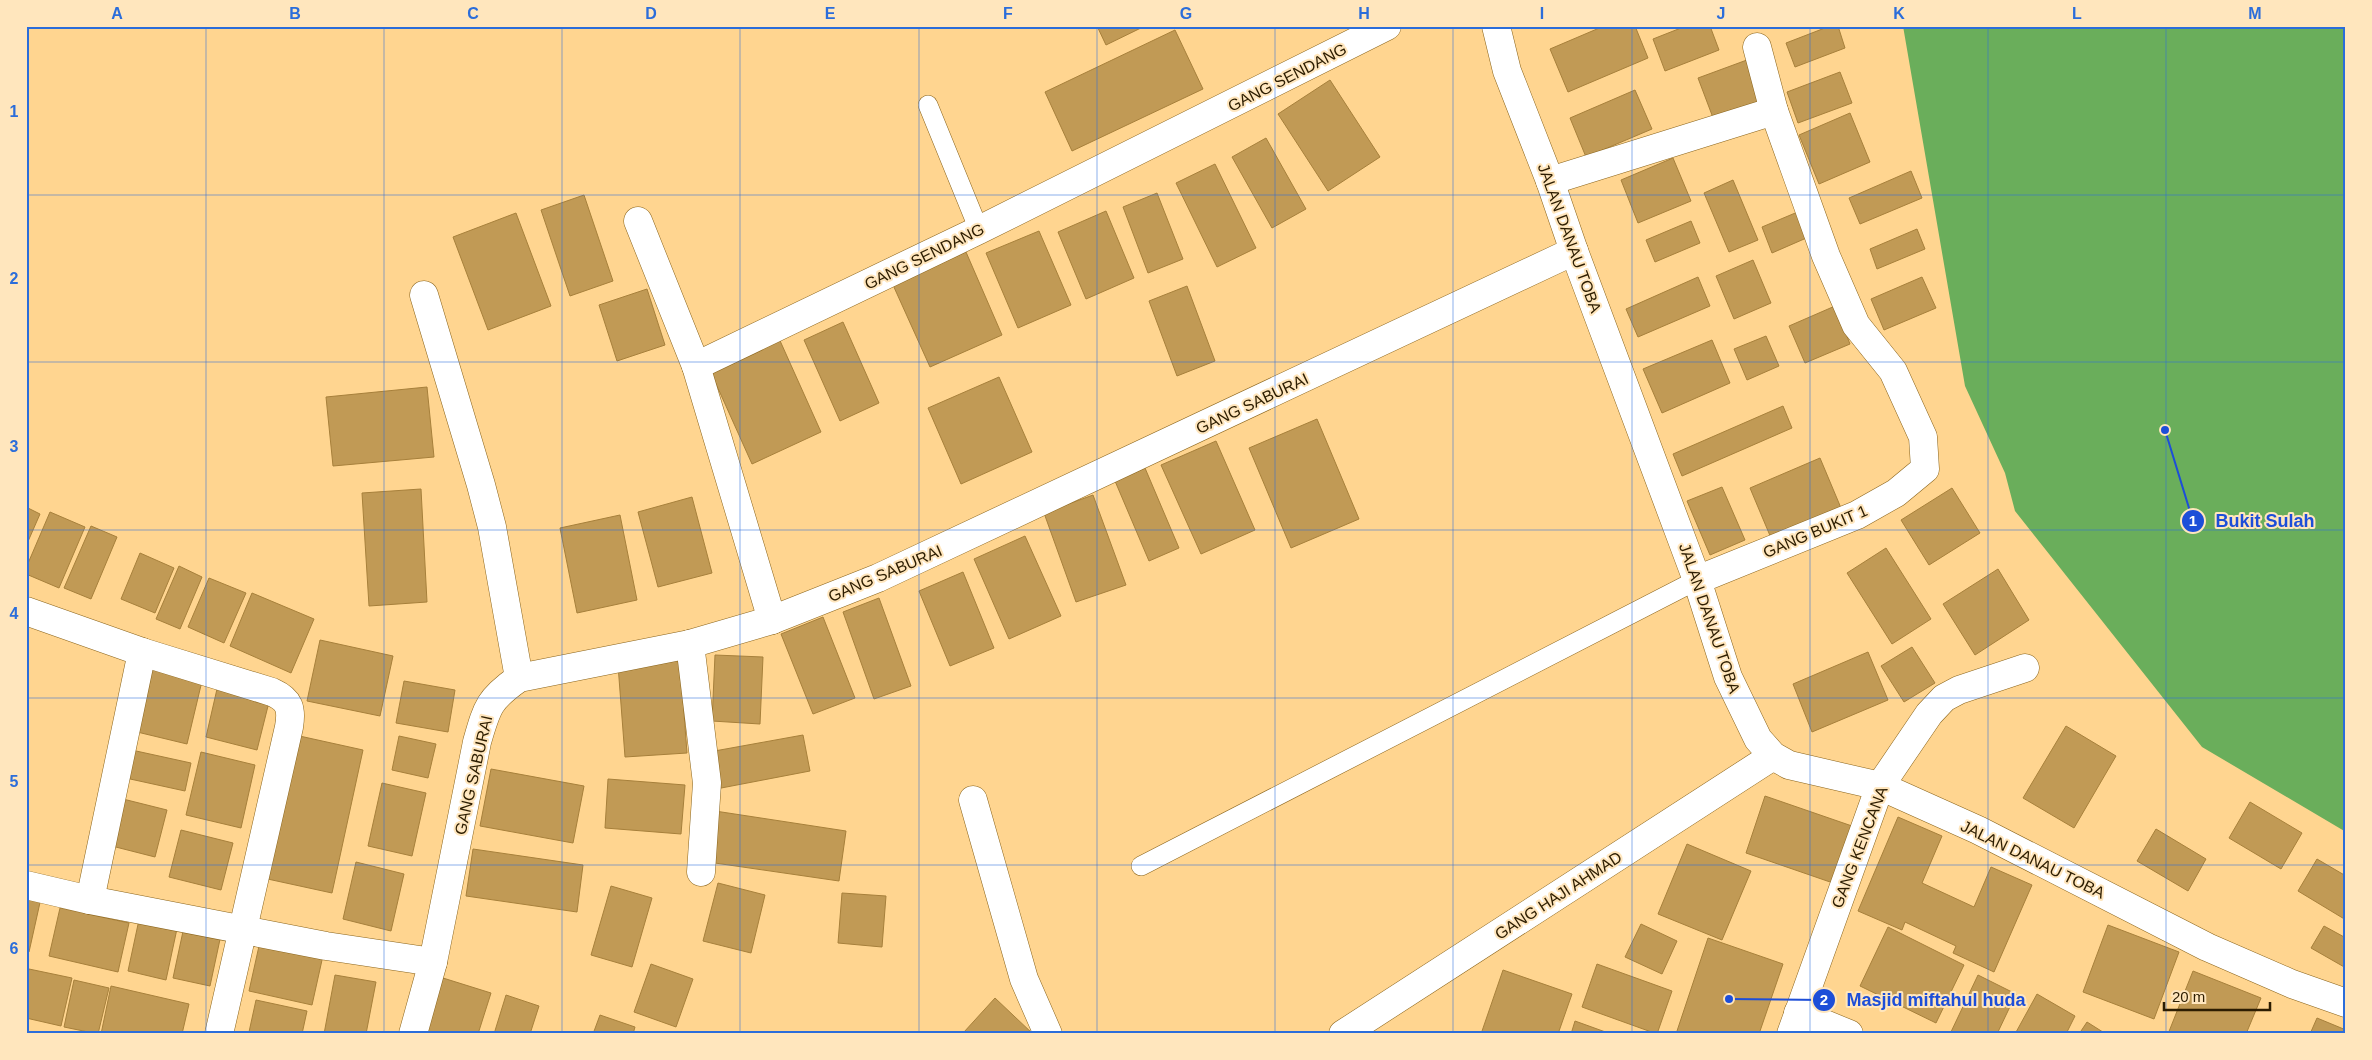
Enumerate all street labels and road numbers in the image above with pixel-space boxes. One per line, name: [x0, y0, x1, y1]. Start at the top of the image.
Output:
street label: GANG SENDANG: [1225, 40, 1349, 115]
street label: JALAN DANAU TOBA: [1535, 161, 1605, 315]
street label: GANG SENDANG: [862, 220, 987, 293]
street label: GANG SABURAI: [1193, 370, 1311, 437]
street label: GANG BUKIT 1: [1760, 502, 1870, 561]
street label: JALAN DANAU TOBA: [1676, 541, 1743, 696]
street label: GANG SABURAI: [826, 542, 945, 605]
street label: GANG SABURAI: [452, 714, 495, 836]
street label: GANG KENCANA: [1828, 784, 1891, 910]
street label: JALAN DANAU TOBA: [1958, 817, 2108, 902]
street label: GANG HAJI AHMAD: [1492, 848, 1625, 943]

